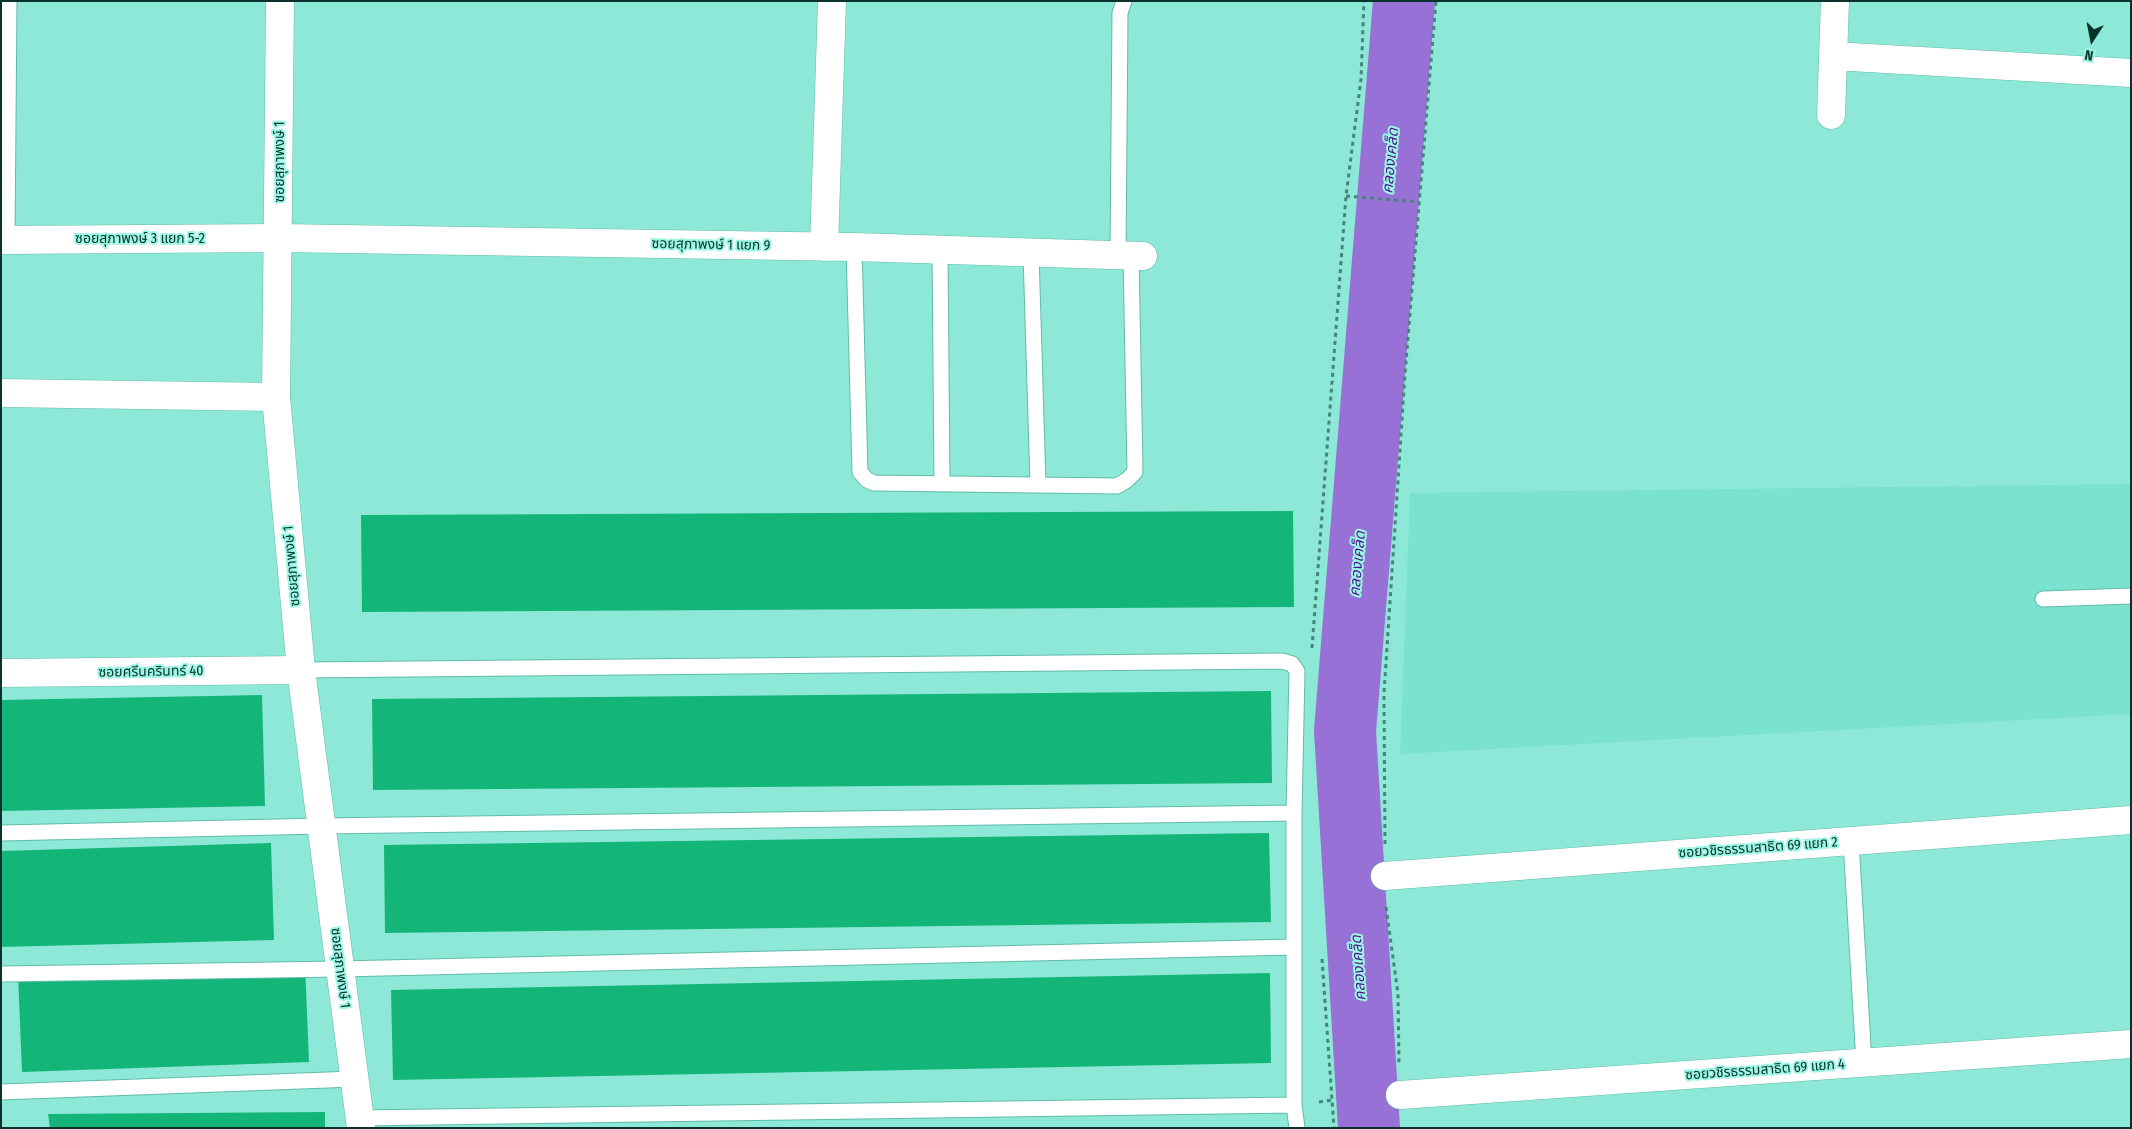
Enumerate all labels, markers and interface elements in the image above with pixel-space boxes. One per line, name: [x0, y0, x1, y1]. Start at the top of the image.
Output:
north arrow: [2067, 15, 2117, 65]
text: N: [2083, 46, 2095, 64]
street label: ซอยสุภาพงษ์ 1: [272, 121, 288, 203]
water label: คลองเคล็ด: [1379, 127, 1403, 195]
street label: ซอยสุภาพงษ์ 3 แยก 5-2: [75, 231, 205, 247]
street label: ซอยสุภาพงษ์ 1 แยก 9: [651, 236, 771, 254]
street label: ซอยสุภาพงษ์ 1: [280, 525, 304, 607]
water label: คลองเคล็ด: [1346, 530, 1370, 598]
street label: ซอยศรีนครินทร์ 40: [98, 663, 204, 681]
street label: ซอยวชิรธรรมสาธิต 69 แยก 2: [1678, 834, 1838, 862]
street label: ซอยสุภาพงษ์ 1: [327, 927, 353, 1009]
water label: คลองเคล็ด: [1348, 935, 1370, 1001]
street label: ซอยวชิรธรรมสาธิต 69 แยก 4: [1685, 1056, 1845, 1084]

